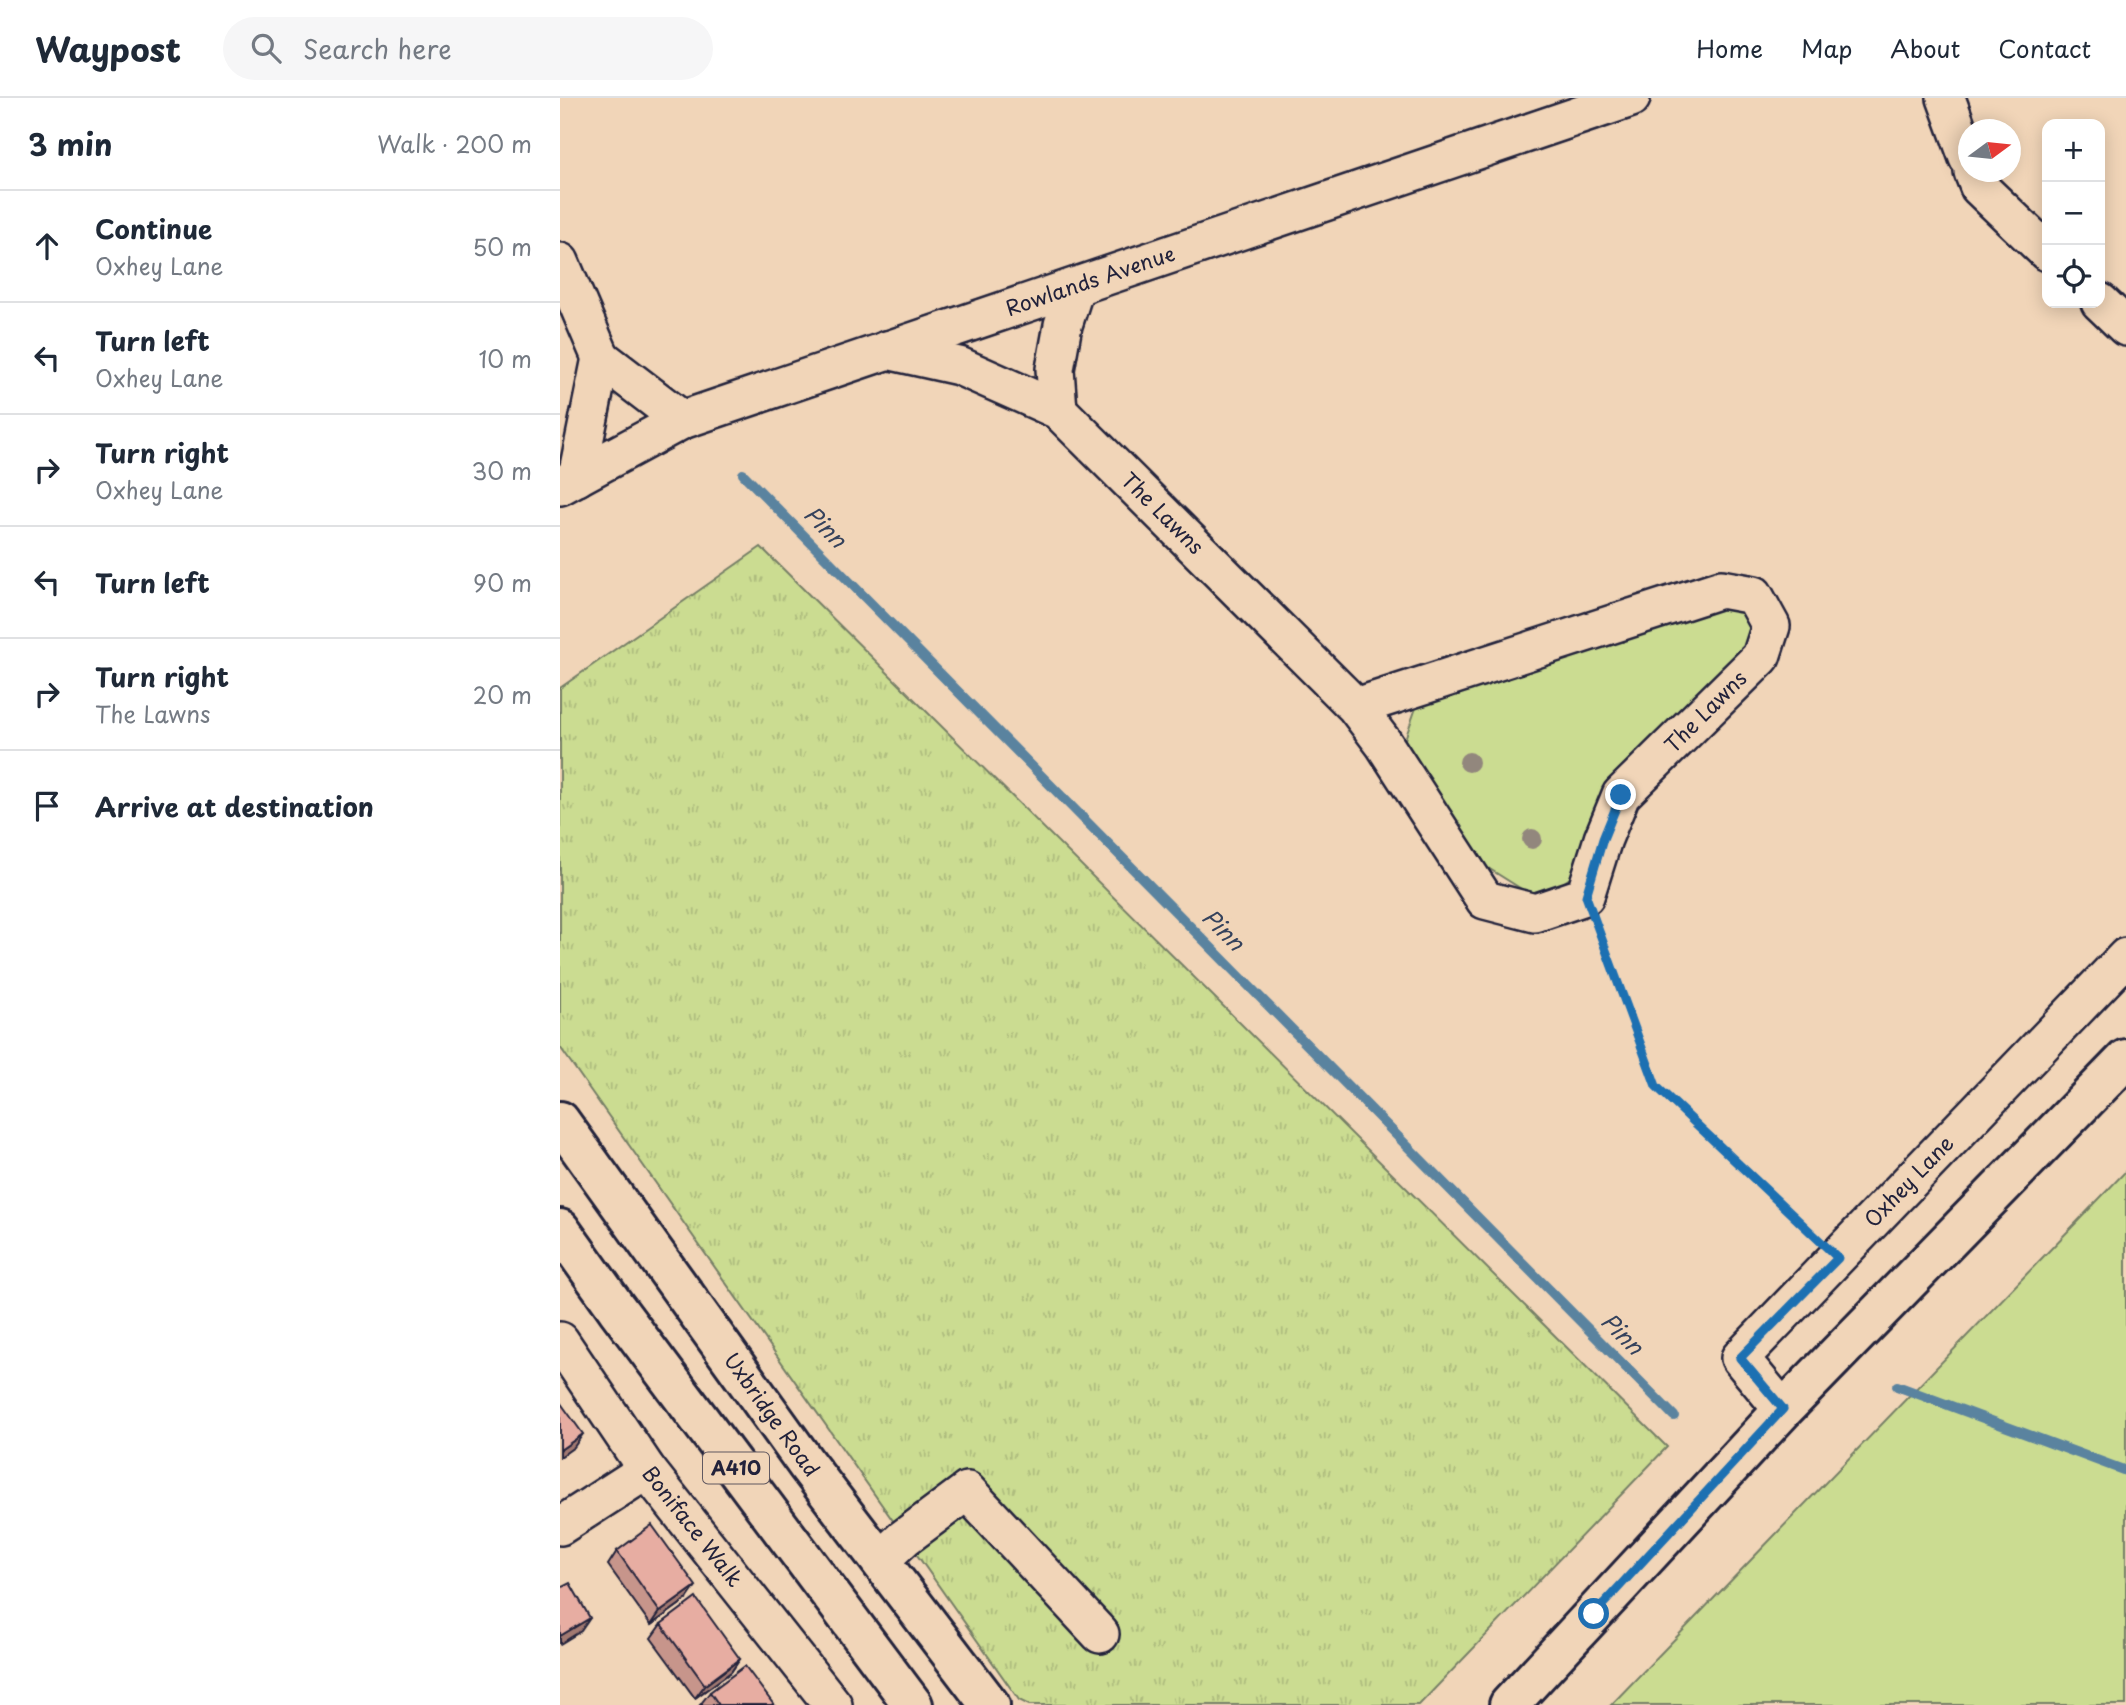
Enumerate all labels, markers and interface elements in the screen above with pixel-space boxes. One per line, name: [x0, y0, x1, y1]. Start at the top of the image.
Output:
search box: [223, 17, 713, 80]
text: Waypost: [35, 23, 181, 73]
icon: search: [247, 29, 285, 67]
text: Search here: [303, 29, 452, 68]
text: Home: [1696, 30, 1763, 66]
text: Map: [1801, 30, 1852, 66]
text: About: [1890, 30, 1960, 66]
text: Contact: [1998, 30, 2091, 66]
north arrow: [1958, 119, 2021, 182]
map controls: [2042, 119, 2105, 308]
button: +: [2042, 119, 2105, 182]
text: 3 min: [28, 121, 113, 166]
text: Walk · 200 m: [377, 126, 532, 161]
button: −: [2042, 182, 2105, 245]
text: Continue: [95, 209, 212, 248]
icon: ahead: [28, 227, 66, 265]
text: 50 m: [472, 229, 532, 264]
street label: Rowlands Avenue: [1001, 236, 1179, 323]
button: locate: [2042, 245, 2105, 308]
text: Oxhey Lane: [95, 248, 223, 283]
text: Turn left: [95, 321, 210, 360]
icon: left: [28, 339, 66, 377]
text: 10 m: [478, 341, 532, 376]
text: Oxhey Lane: [95, 360, 223, 395]
text: Turn right: [95, 433, 229, 472]
icon: right: [28, 451, 66, 489]
text: 30 m: [471, 453, 532, 488]
street label: The Lawns: [1115, 464, 1212, 561]
text: Oxhey Lane: [95, 472, 223, 507]
water label: Pinn: [797, 497, 856, 556]
icon: left: [28, 563, 66, 601]
text: Turn left: [95, 563, 210, 602]
text: 90 m: [473, 565, 532, 600]
text: Turn right: [95, 657, 229, 696]
street label: The Lawns: [1656, 662, 1753, 759]
icon: right: [28, 675, 66, 713]
text: 20 m: [473, 677, 532, 712]
text: The Lawns: [95, 696, 210, 731]
route end: [1605, 779, 1636, 810]
icon: arrive: [28, 787, 66, 825]
text: Arrive at destination: [95, 787, 374, 826]
water label: Pinn: [1195, 900, 1254, 959]
street label: Oxhey Lane: [1856, 1127, 1960, 1234]
water label: Pinn: [1594, 1304, 1653, 1363]
street label: Uxbridge Road: [717, 1345, 828, 1483]
road number: A410: [703, 1452, 769, 1484]
street label: Boniface Walk: [636, 1458, 752, 1593]
route start: [1578, 1598, 1609, 1629]

